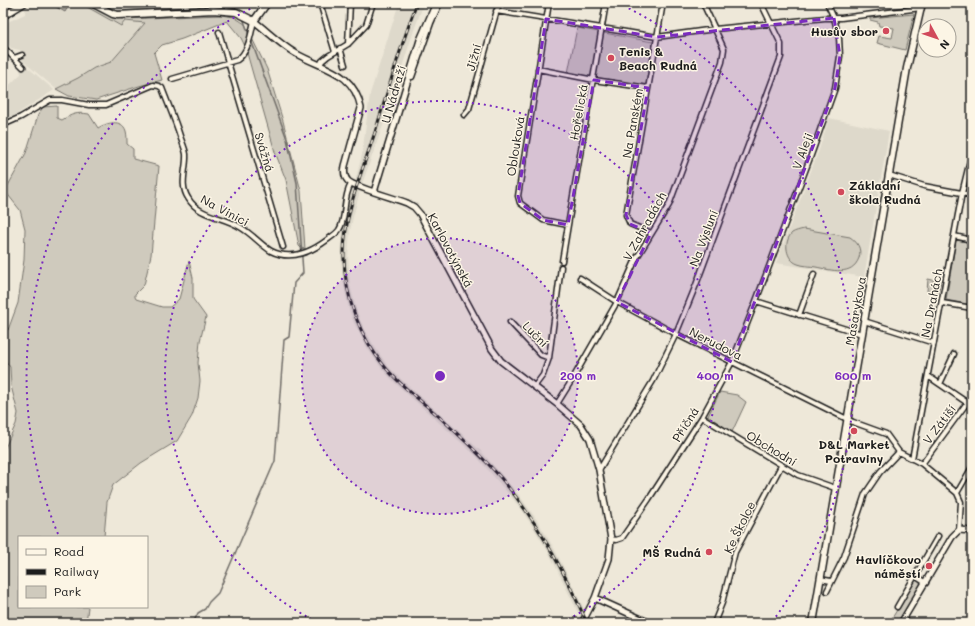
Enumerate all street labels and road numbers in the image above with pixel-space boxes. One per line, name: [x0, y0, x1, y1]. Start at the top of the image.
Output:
street label: Jižní: [462, 42, 484, 72]
street label: U Nádraží: [377, 63, 409, 125]
street label: Hořelická: [565, 83, 591, 141]
street label: Na Panském: [618, 87, 646, 159]
street label: Oblouková: [502, 115, 528, 177]
street label: Svážná: [251, 130, 279, 174]
street label: V Aleji: [788, 130, 816, 172]
street label: V Zahradách: [619, 189, 670, 263]
street label: Na Vinici: [198, 191, 252, 229]
street label: Na Výsluní: [685, 207, 721, 269]
street label: Karlovotýnská: [425, 210, 477, 290]
street label: Na Drahách: [916, 267, 946, 339]
street label: Masarykova: [841, 275, 869, 347]
street label: Luční: [520, 318, 553, 351]
street label: Nerudova: [687, 323, 745, 363]
street label: V Zátiší: [919, 401, 959, 447]
street label: Příčná: [668, 404, 702, 444]
street label: Obchodní: [744, 427, 800, 469]
street label: Ke Školce: [719, 498, 759, 556]

